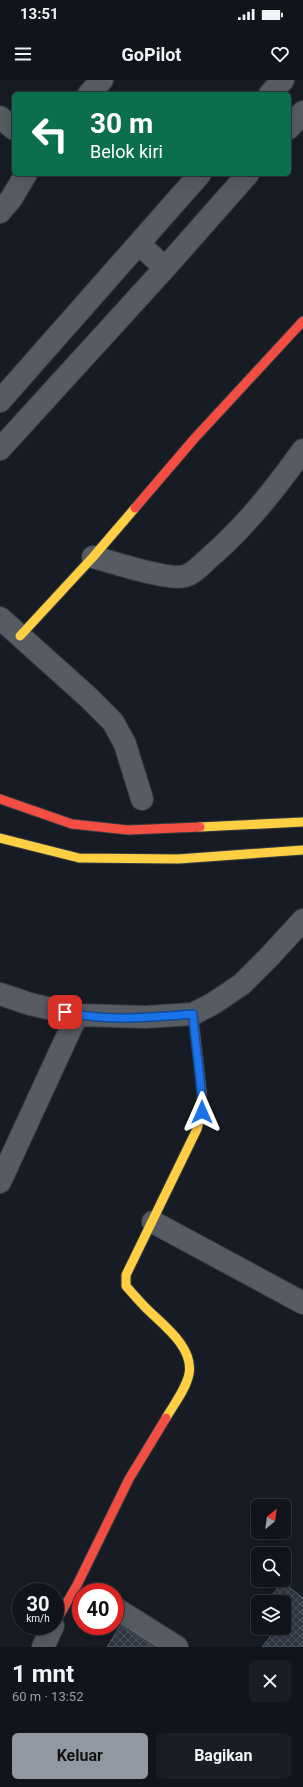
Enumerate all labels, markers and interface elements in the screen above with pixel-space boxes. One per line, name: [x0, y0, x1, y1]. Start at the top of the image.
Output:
text: 13:51: [20, 5, 59, 23]
icon: menu: [12, 43, 34, 65]
icon: heart: [269, 43, 291, 65]
text: GoPilot: [122, 44, 181, 65]
text: 30 m: [90, 107, 153, 140]
icon: left: [24, 108, 76, 160]
text: Belok kiri: [90, 141, 163, 162]
pin: [48, 995, 82, 1029]
icon: arrive: [54, 1001, 76, 1023]
position arrow: [181, 1091, 223, 1133]
north arrow: [251, 1499, 291, 1539]
map controls: [251, 1499, 291, 1635]
button: search: [251, 1547, 291, 1587]
speed limit sign: 40: [72, 1583, 124, 1635]
text: 30: [27, 1592, 49, 1616]
button: layers: [251, 1595, 291, 1635]
text: km/h: [26, 1613, 50, 1624]
text: 1 mnt: [12, 1660, 74, 1688]
button: close: [249, 1660, 291, 1702]
text: 60 m · 13:52: [12, 1689, 83, 1704]
button: Keluar: [12, 1733, 148, 1779]
button: Bagikan: [156, 1733, 291, 1779]

